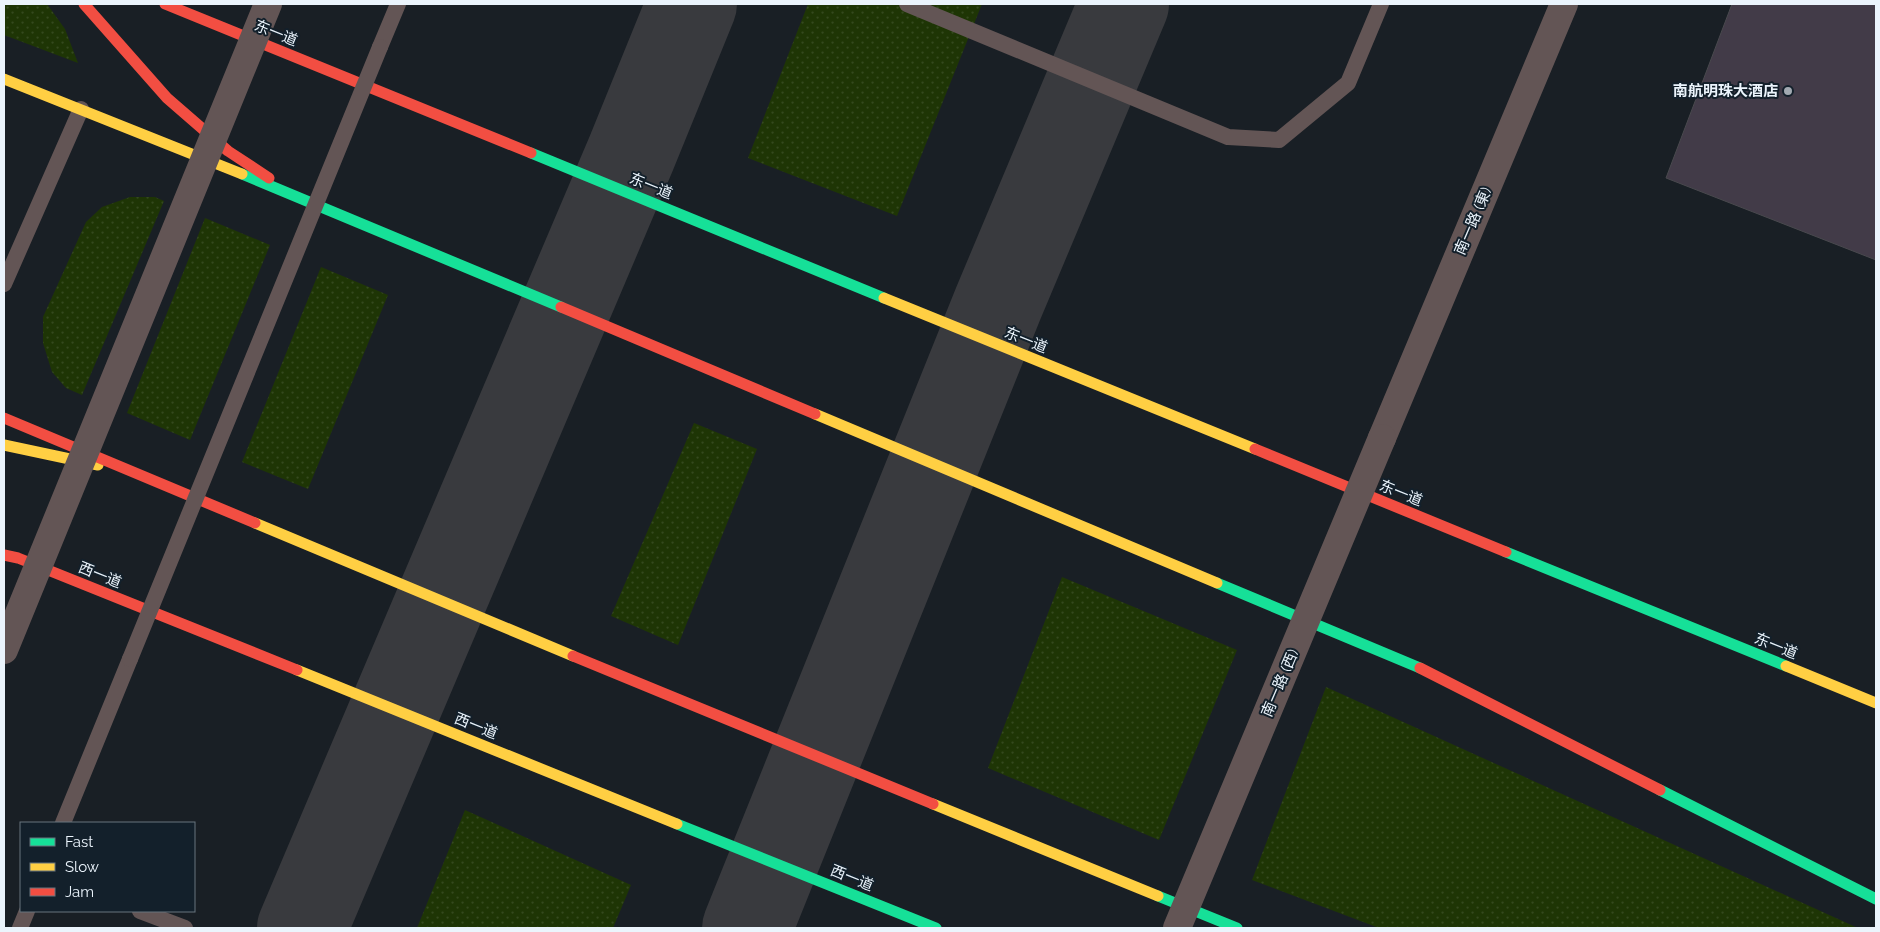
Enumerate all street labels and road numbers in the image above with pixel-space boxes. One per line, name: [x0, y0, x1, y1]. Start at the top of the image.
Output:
street label: 东一道: [252, 16, 300, 50]
street label: 东一道: [627, 169, 675, 203]
street label: 南一路 (東): [1451, 184, 1495, 258]
street label: 东一道: [1002, 323, 1050, 357]
street label: 东一道: [1377, 476, 1425, 510]
street label: 西一道: [76, 558, 124, 592]
street label: 东一道: [1752, 629, 1800, 663]
street label: 南一路 (西): [1258, 646, 1302, 720]
street label: 西一道: [452, 709, 500, 743]
street label: 西一道: [828, 861, 876, 895]

